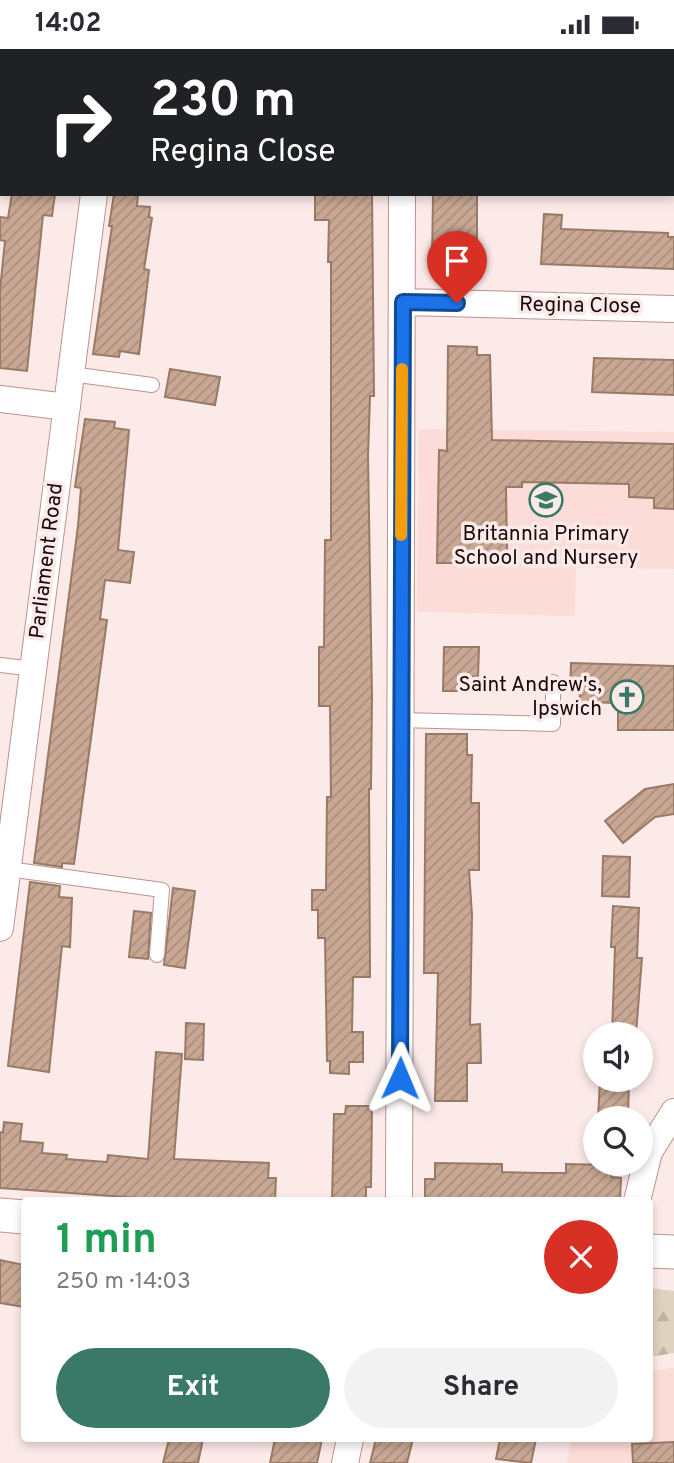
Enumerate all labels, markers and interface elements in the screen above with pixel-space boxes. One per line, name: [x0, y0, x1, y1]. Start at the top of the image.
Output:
text: 14:02: [35, 8, 101, 41]
text: 230 m: [150, 72, 296, 134]
icon: right: [35, 77, 126, 168]
text: Regina Close: [150, 133, 335, 173]
pin: [427, 231, 487, 303]
icon: arrive: [438, 242, 476, 280]
street label: Regina Close: [519, 291, 641, 321]
street label: Parliament Road: [24, 481, 70, 641]
school or university icon: Britannia Primary School and Nursery: [527, 481, 565, 519]
place label: Britannia Primary School and Nursery: [454, 521, 638, 572]
place label: Saint Andrew's, Ipswich: [458, 672, 602, 723]
church icon: Saint Andrew's, Ipswich: [608, 678, 646, 716]
map controls: [583, 1022, 653, 1176]
button: sound: [583, 1022, 653, 1092]
position arrow: [363, 1041, 437, 1115]
button: search: [583, 1106, 653, 1176]
text: 1 min: [56, 1215, 157, 1268]
button: close: [544, 1220, 618, 1294]
text: 250 m · 14:03: [56, 1268, 191, 1297]
button: Exit: [56, 1348, 330, 1428]
button: Share: [344, 1348, 618, 1428]

